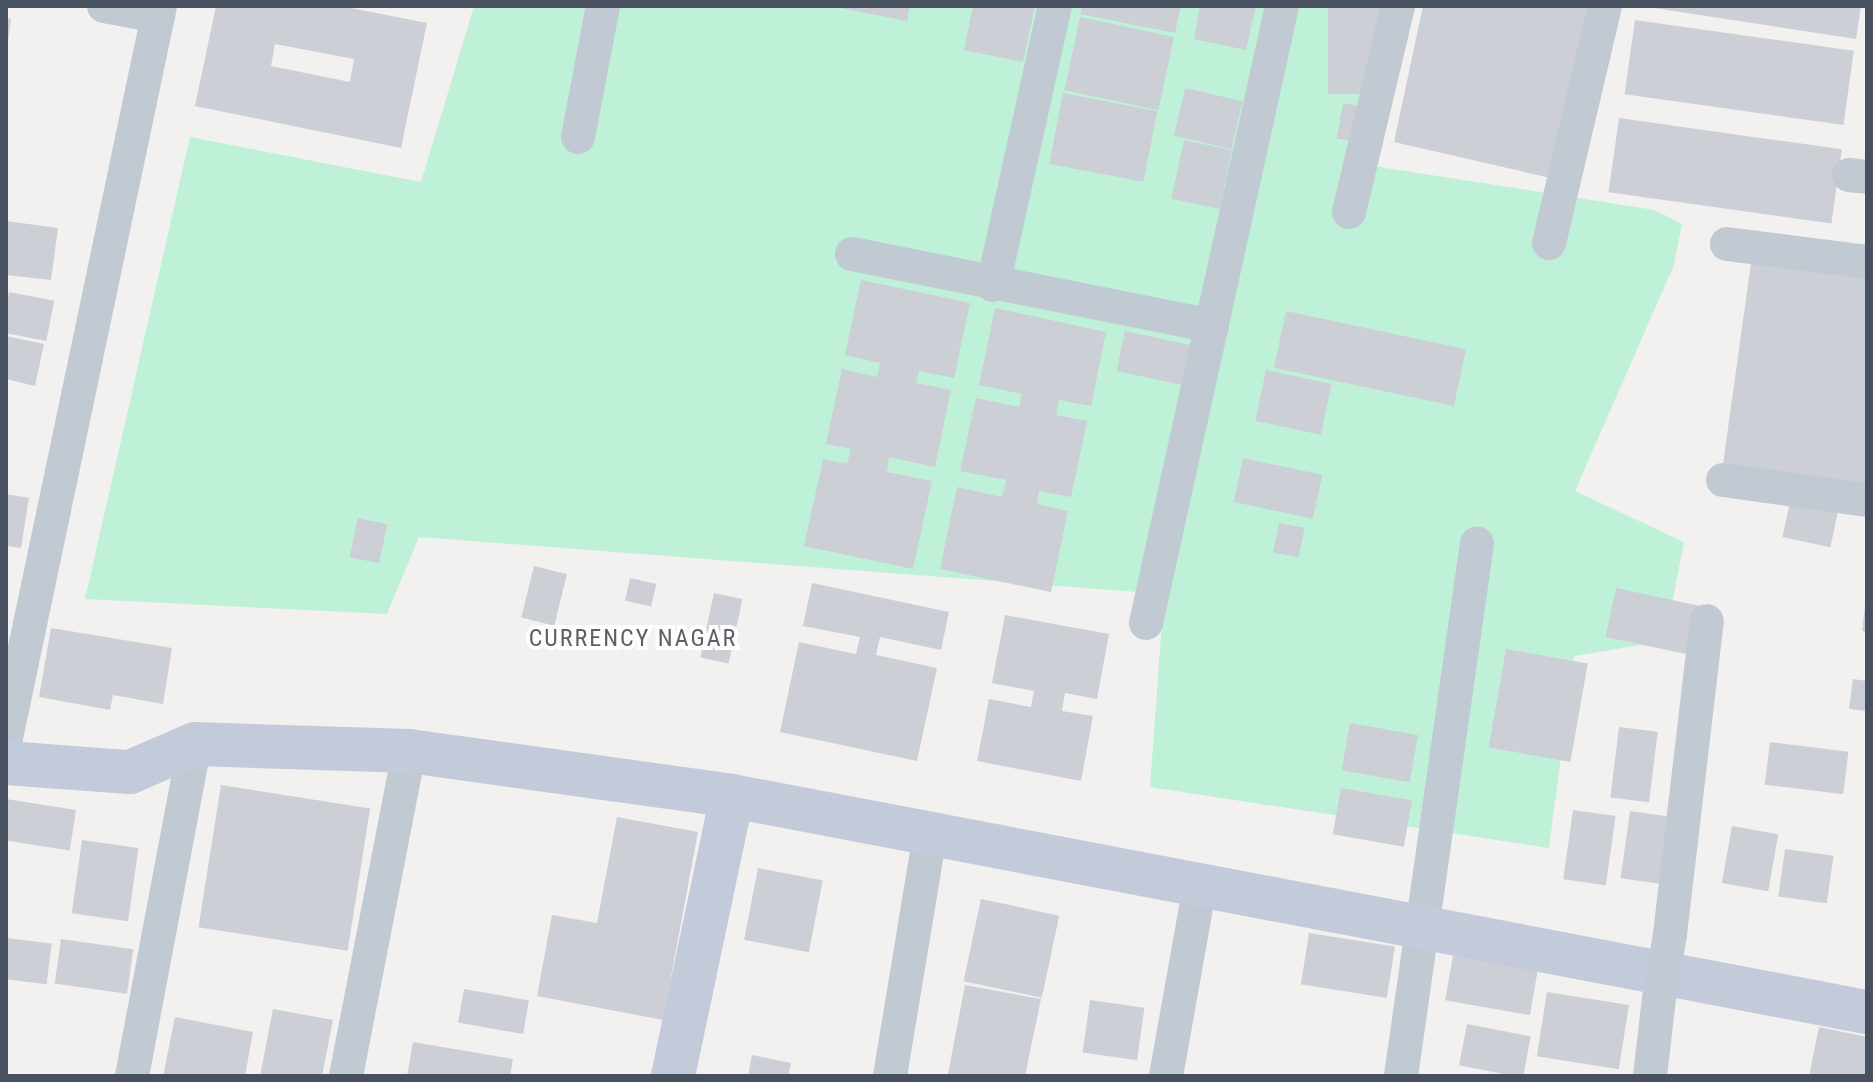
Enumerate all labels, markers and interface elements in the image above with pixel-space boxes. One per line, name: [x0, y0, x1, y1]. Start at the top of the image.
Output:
district label: CURRENCY NAGAR: [529, 625, 737, 653]

